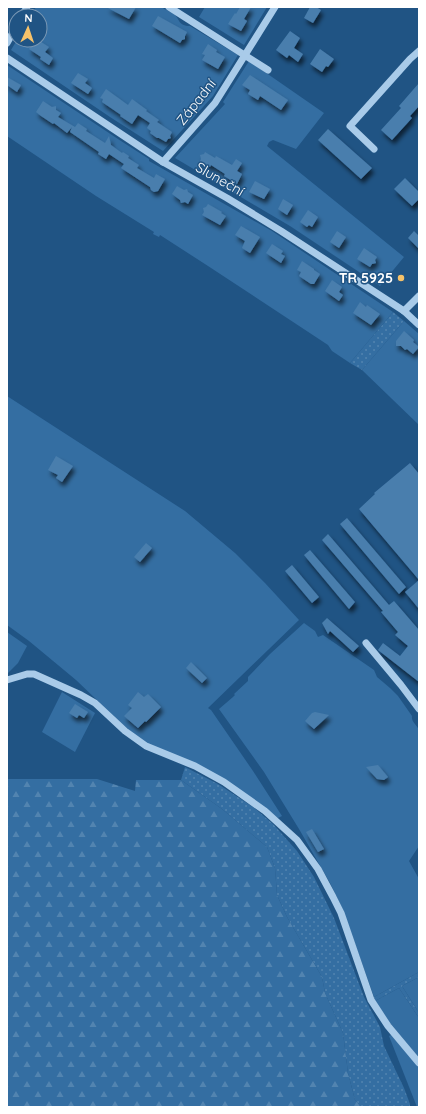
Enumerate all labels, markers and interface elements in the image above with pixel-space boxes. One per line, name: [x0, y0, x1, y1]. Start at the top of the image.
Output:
north arrow: [8, 8, 48, 48]
text: N: [24, 11, 33, 25]
street label: Západní: [172, 75, 220, 129]
street label: Sluneční: [192, 158, 248, 200]
place label: TR 5925: [339, 269, 393, 287]
marker: TR 5925: [396, 273, 406, 283]

